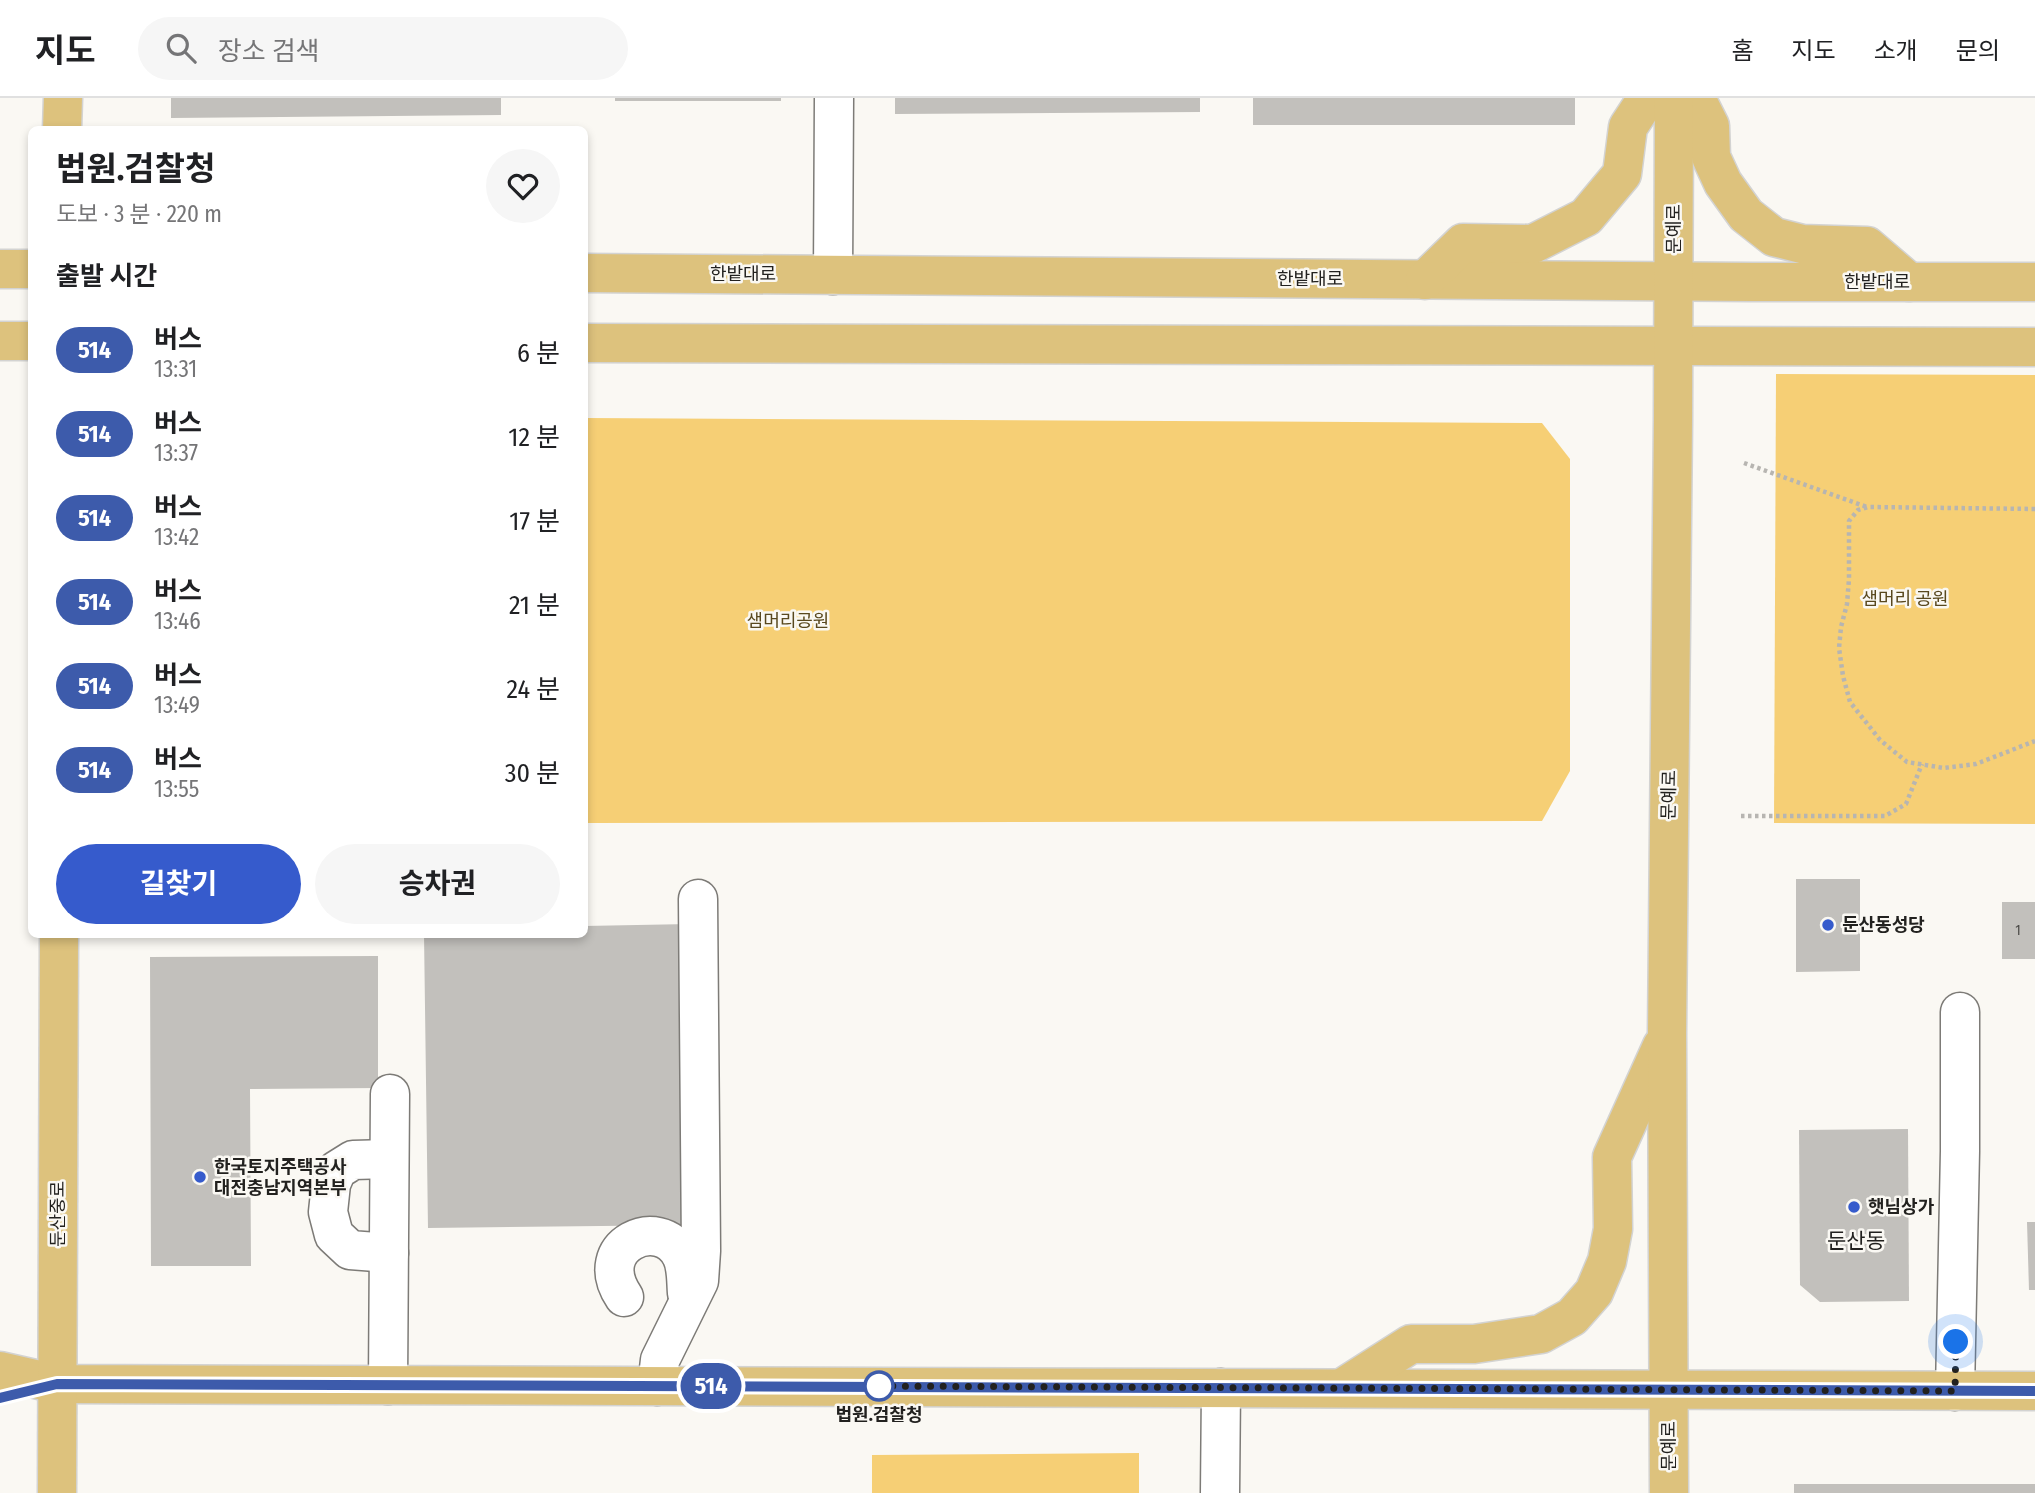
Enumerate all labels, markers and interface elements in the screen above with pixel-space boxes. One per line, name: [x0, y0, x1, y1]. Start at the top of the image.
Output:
search box: [138, 17, 628, 80]
icon: search: [162, 29, 200, 67]
text: 지도: [35, 31, 96, 71]
text: 장소 검색: [218, 36, 320, 67]
text: 홈: [1731, 37, 1753, 65]
text: 지도: [1791, 37, 1836, 65]
text: 소개: [1874, 37, 1918, 65]
text: 문의: [1956, 37, 2000, 65]
text: 법원.검찰청: [56, 149, 215, 189]
button: heart: [486, 149, 560, 223]
text: 도보 · 3 분 · 220 m: [56, 200, 222, 228]
street label: 문예로: [1663, 204, 1685, 254]
text: 출발 시간: [56, 261, 157, 292]
street label: 한밭대로: [710, 263, 776, 285]
street label: 한밭대로: [1277, 268, 1343, 290]
street label: 한밭대로: [1844, 271, 1910, 293]
text: 버스: [154, 324, 202, 355]
text: 514: [78, 336, 111, 364]
text: 6 분: [517, 338, 560, 369]
text: 13:31: [154, 355, 197, 383]
text: 버스: [154, 408, 202, 439]
text: 514: [78, 420, 111, 448]
text: 12 분: [508, 422, 560, 453]
text: 13:37: [154, 439, 198, 467]
text: 버스: [154, 492, 202, 523]
text: 514: [78, 504, 111, 532]
text: 17 분: [509, 506, 560, 537]
text: 13:42: [154, 523, 199, 551]
text: 버스: [154, 576, 202, 607]
text: 514: [78, 588, 111, 616]
park label: 샘머리 공원: [1861, 588, 1949, 610]
text: 21 분: [509, 590, 560, 621]
text: 13:46: [154, 607, 201, 635]
park label: 샘머리공원: [747, 610, 829, 632]
text: 버스: [154, 660, 202, 691]
text: 514: [78, 672, 111, 700]
text: 24 분: [506, 674, 560, 705]
text: 13:49: [154, 691, 200, 719]
text: 버스: [154, 744, 202, 775]
text: 514: [78, 756, 111, 784]
text: 30 분: [505, 758, 560, 789]
street label: 문예로: [1658, 770, 1680, 820]
text: 13:55: [154, 775, 199, 803]
button: 길찾기: [56, 844, 301, 924]
button: 승차권: [315, 844, 560, 924]
place label: 둔산동성당: [1842, 914, 1925, 936]
marker: 둔산동성당: [1820, 917, 1836, 933]
house number: 1: [2015, 922, 2021, 939]
place label: 한국토지주택공사 대전충남지역본부: [214, 1156, 347, 1199]
marker: 한국토지주택공사 대전충남지역본부: [192, 1169, 208, 1185]
street label: 둔산중로: [47, 1181, 69, 1247]
place label: 햇님상가: [1868, 1196, 1935, 1218]
marker: 햇님상가: [1846, 1199, 1862, 1215]
district label: 둔산동: [1827, 1228, 1885, 1254]
your location: [1938, 1324, 1973, 1359]
line badge: 514: [671, 1363, 751, 1409]
marker: 법원.검찰청: [864, 1371, 894, 1401]
text: 514: [695, 1372, 727, 1400]
place label: 법원.검찰청: [836, 1404, 922, 1426]
street label: 문예로: [1658, 1421, 1680, 1471]

